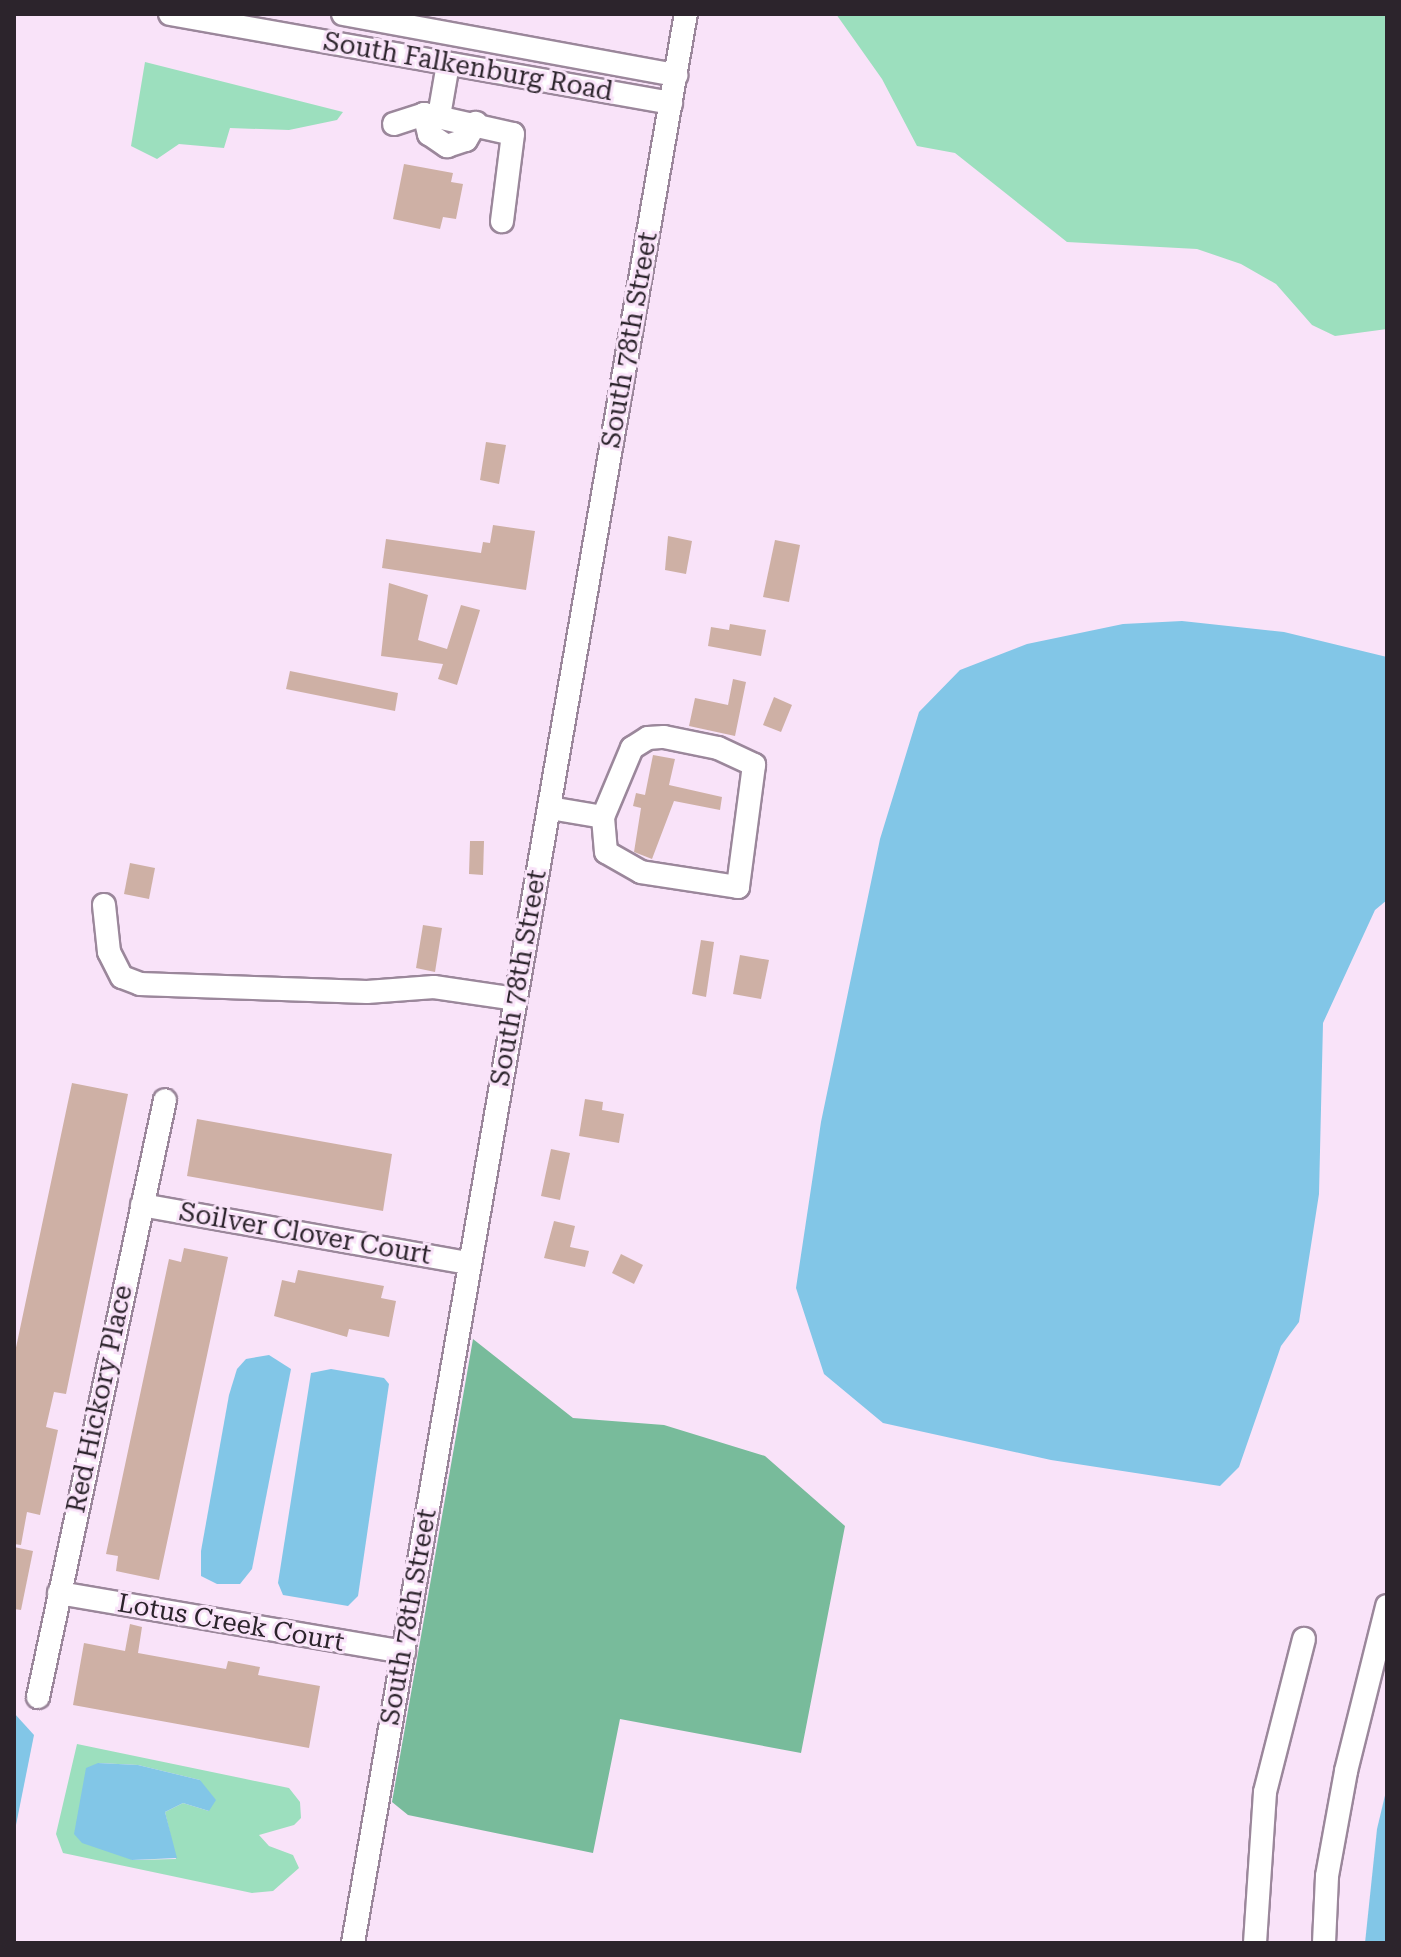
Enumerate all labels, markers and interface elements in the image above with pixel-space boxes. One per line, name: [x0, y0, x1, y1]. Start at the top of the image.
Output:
street label: South Falkenburg Road: [321, 26, 615, 108]
street label: South 78th Street: [596, 230, 664, 450]
street label: South 78th Street: [485, 868, 553, 1088]
street label: Soilver Clover Court: [177, 1197, 433, 1271]
street label: Red Hickory Place: [61, 1282, 139, 1516]
street label: South 78th Street: [375, 1507, 443, 1727]
street label: Lotus Creek Court: [115, 1588, 347, 1658]

